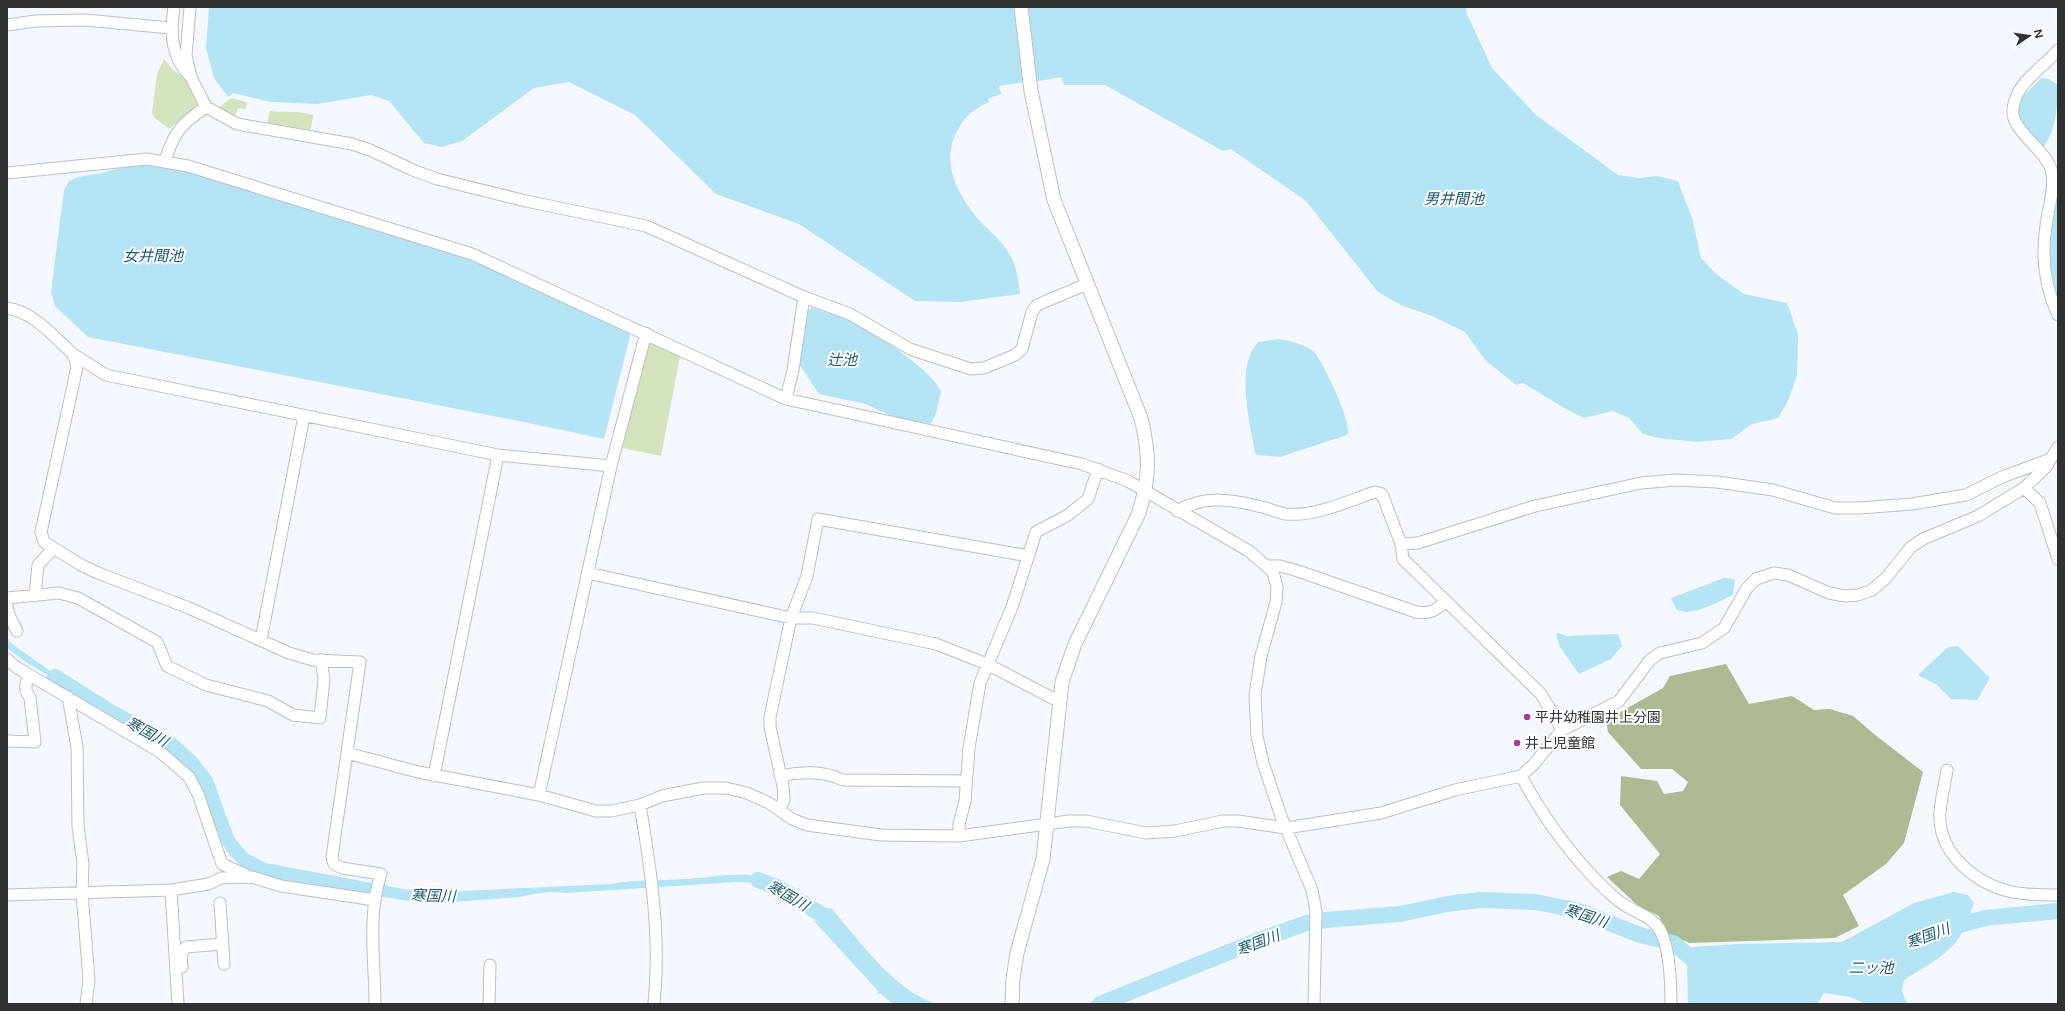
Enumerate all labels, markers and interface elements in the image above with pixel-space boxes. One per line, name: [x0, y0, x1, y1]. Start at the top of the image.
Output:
north arrow: [2009, 16, 2049, 56]
text: N: [2031, 28, 2046, 40]
water label: 男井間池: [1424, 190, 1486, 208]
water label: 女井間池: [123, 247, 185, 265]
water label: 辻池: [827, 351, 859, 369]
place label: 平井幼稚園井上分園: [1535, 709, 1661, 726]
marker: 平井幼稚園井上分園: [1522, 712, 1532, 722]
water label: 寒国川: [123, 713, 173, 752]
place label: 井上児童館: [1525, 735, 1595, 752]
marker: 井上児童館: [1512, 738, 1522, 748]
water label: 寒国川: [764, 877, 814, 916]
water label: 寒国川: [410, 887, 458, 905]
water label: 寒国川: [1562, 900, 1612, 932]
water label: 寒国川: [1904, 919, 1954, 952]
water label: 寒国川: [1234, 926, 1284, 959]
water label: 二ッ池: [1848, 959, 1895, 977]

